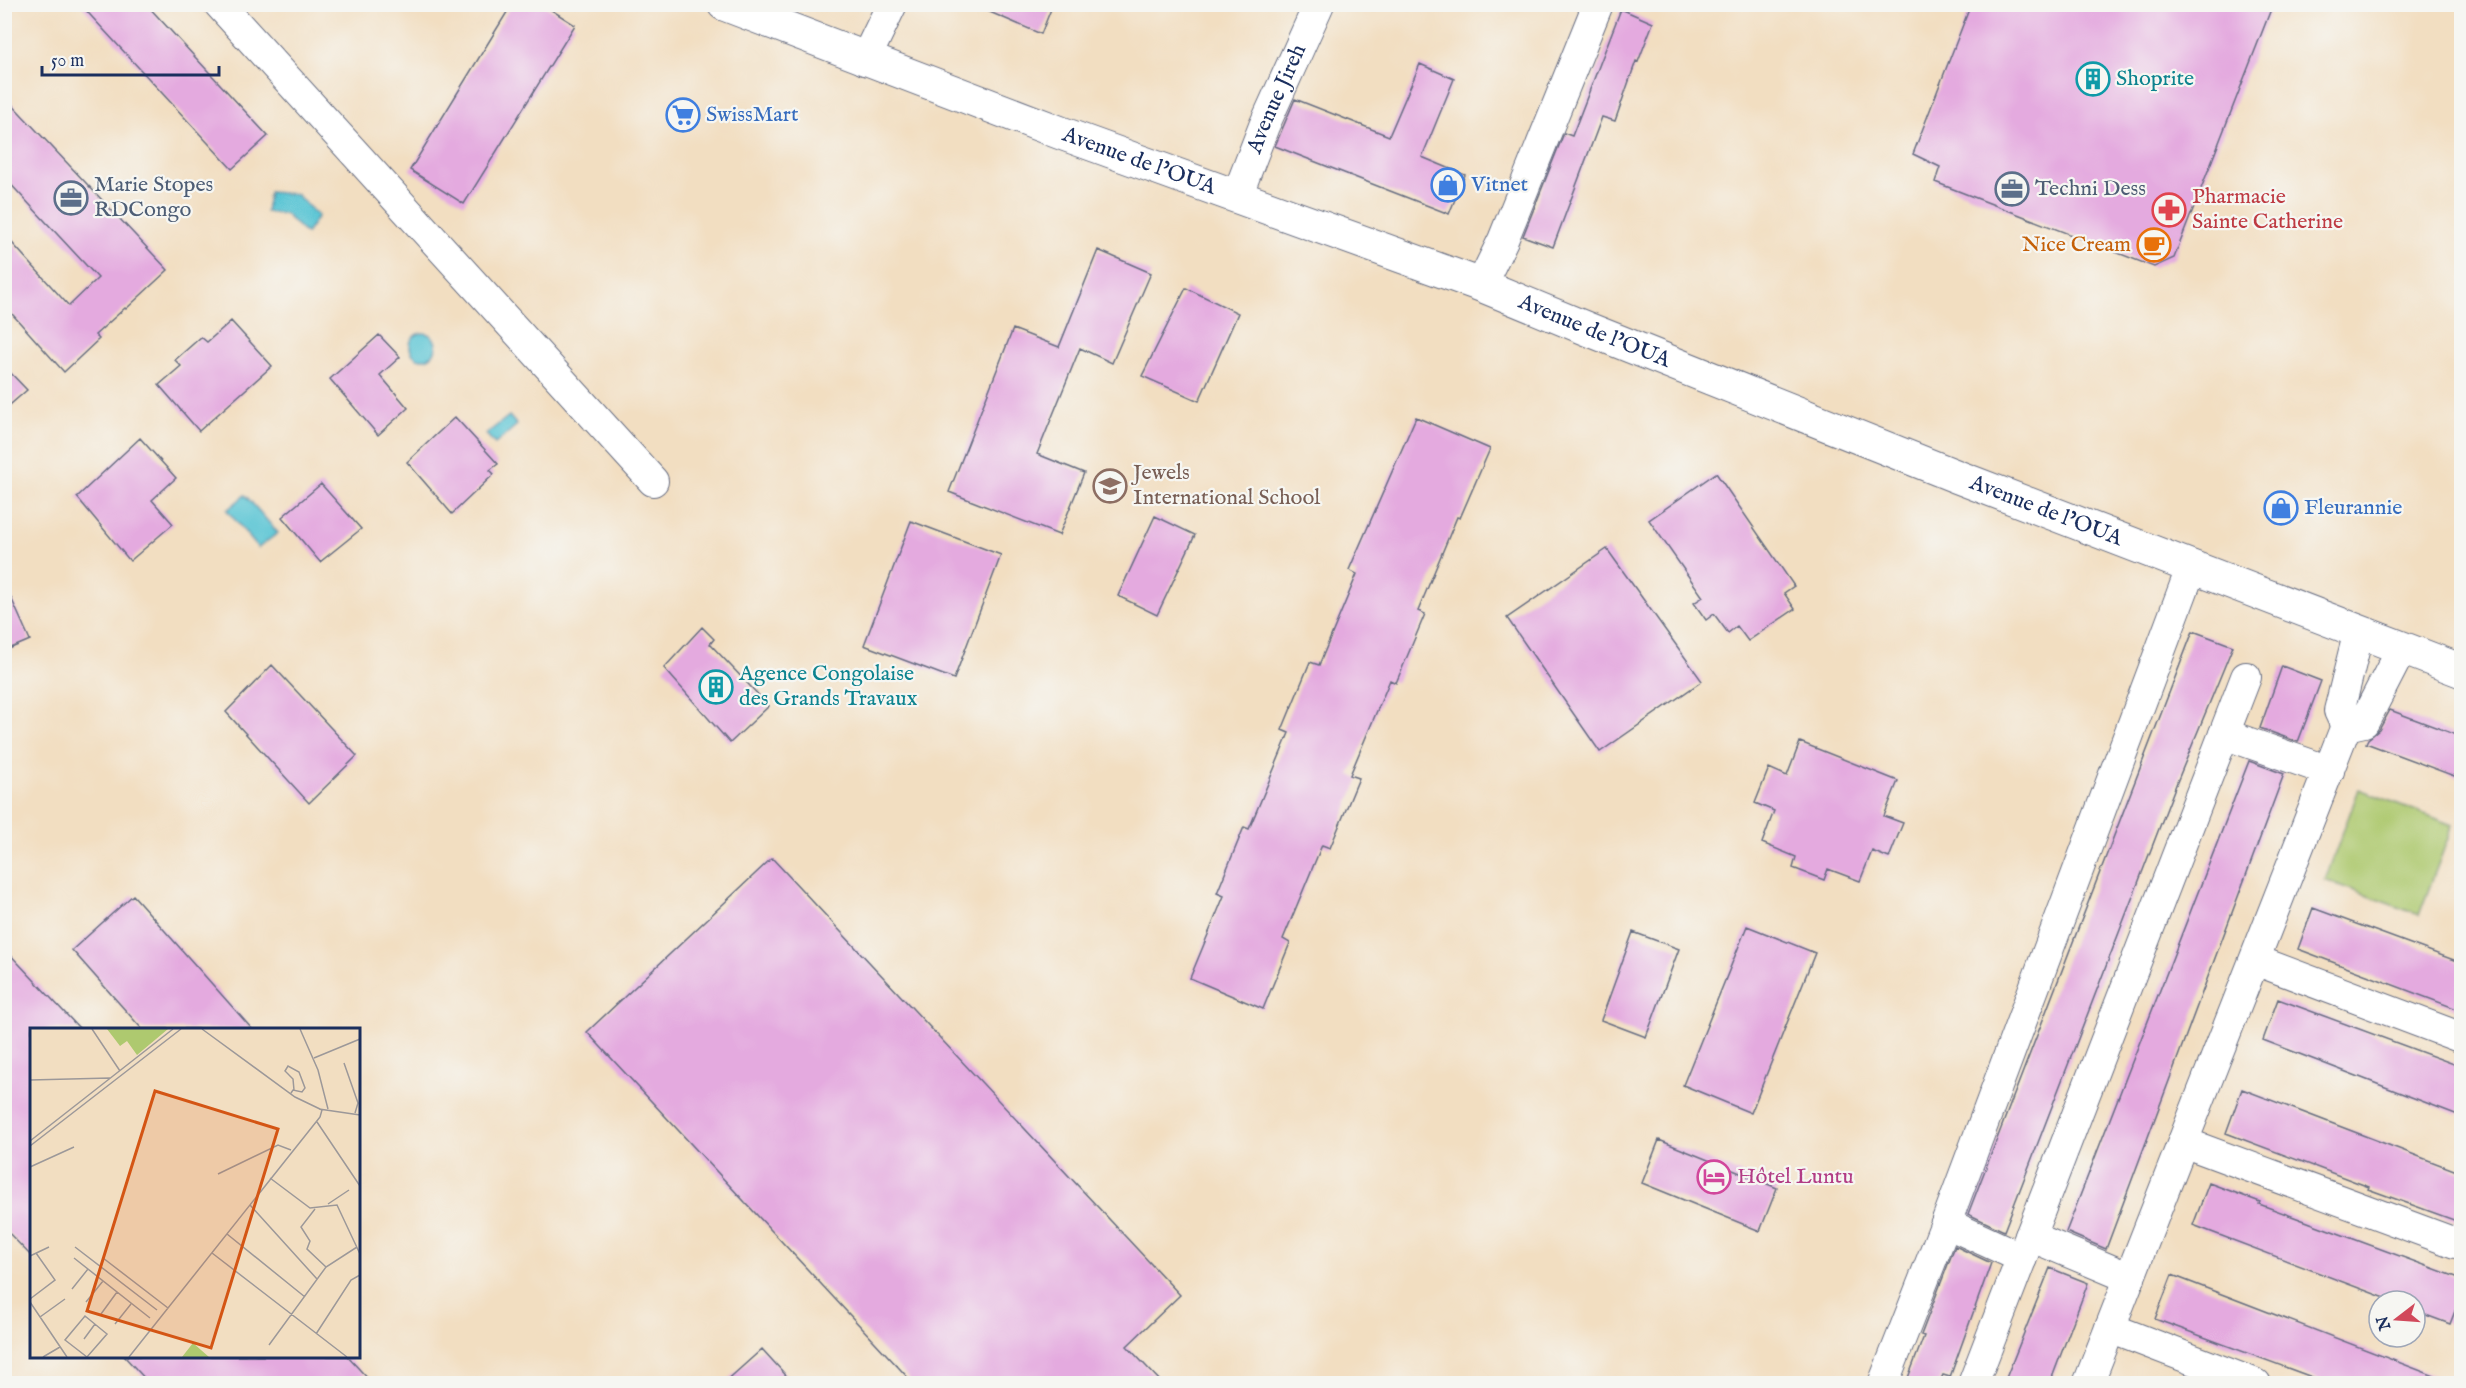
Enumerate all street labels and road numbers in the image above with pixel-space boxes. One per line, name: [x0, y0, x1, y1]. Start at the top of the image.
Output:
street label: Avenue Jireh: [1240, 39, 1313, 158]
street label: Avenue de l’OUA: [1058, 120, 1221, 202]
street label: Avenue de l’OUA: [1513, 288, 1676, 375]
street label: Avenue de l’OUA: [1965, 468, 2127, 553]

